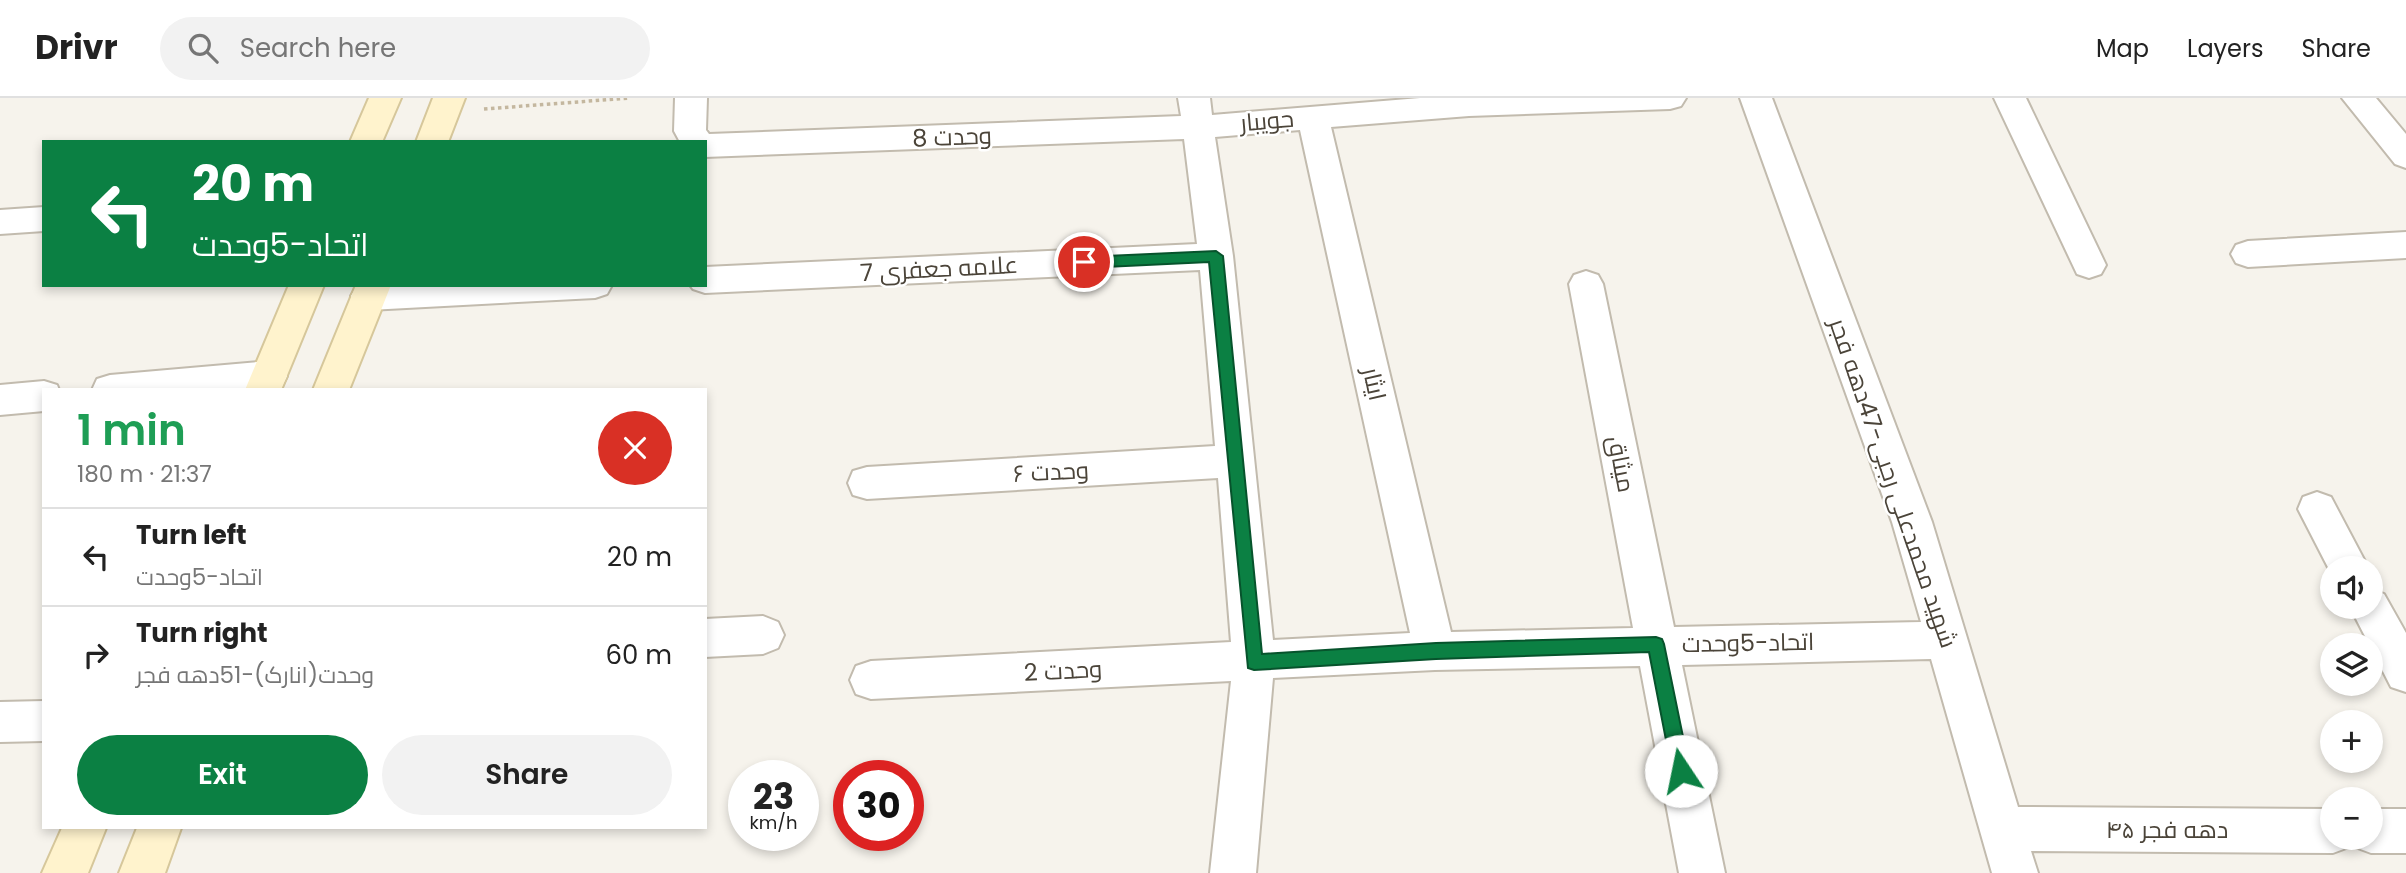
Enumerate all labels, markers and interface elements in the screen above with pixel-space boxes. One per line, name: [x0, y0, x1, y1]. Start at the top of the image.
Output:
search box: [160, 17, 650, 80]
text: Drivr: [35, 24, 118, 71]
icon: search: [184, 29, 222, 67]
text: Search here: [240, 30, 396, 66]
text: Map: [2096, 32, 2149, 65]
text: Layers: [2187, 32, 2263, 65]
text: Share: [2301, 32, 2371, 65]
street label: جویبار: [1237, 102, 1295, 139]
street label: وحدت 8: [912, 119, 992, 154]
text: 20 m: [192, 150, 314, 218]
icon: left: [77, 168, 168, 259]
text: اتحاد-5وحدت: [192, 222, 369, 267]
pin: [1054, 232, 1114, 292]
icon: arrive: [1065, 243, 1103, 281]
street label: علامه جعفری 7: [859, 248, 1019, 289]
street label: شهید محمدعلی رجبی-47دهه فجر: [1821, 312, 1966, 652]
street label: ایثار: [1354, 362, 1394, 404]
text: 1 min: [77, 401, 186, 460]
button: close: [598, 411, 672, 485]
street label: میثاق: [1600, 433, 1643, 495]
street label: وحدت ۶: [1012, 453, 1090, 490]
text: 180 m · 21:37: [77, 458, 212, 490]
text: Turn left: [136, 517, 247, 553]
icon: left: [77, 538, 115, 576]
text: 20 m: [607, 539, 672, 575]
map controls: [2320, 556, 2383, 850]
button: sound: [2320, 556, 2383, 619]
text: اتحاد-5وحدت: [136, 561, 263, 593]
text: Turn right: [136, 615, 268, 651]
street label: اتحاد-5وحدت: [1681, 625, 1815, 660]
button: layers: [2320, 633, 2383, 696]
icon: right: [77, 636, 115, 674]
text: 60 m: [605, 637, 672, 673]
street label: وحدت 2: [1023, 652, 1103, 689]
text: وحدت(انارک)-51دهه فجر: [136, 659, 374, 691]
button: +: [2320, 710, 2383, 773]
position arrow: [1644, 734, 1718, 808]
button: Exit: [77, 735, 368, 815]
button: Share: [382, 735, 672, 815]
speed limit sign: 30: [833, 760, 924, 851]
text: 23: [753, 772, 794, 821]
button: −: [2320, 787, 2383, 850]
text: km/h: [750, 810, 797, 835]
street label: دهه فجر ۴۵: [2106, 813, 2228, 846]

